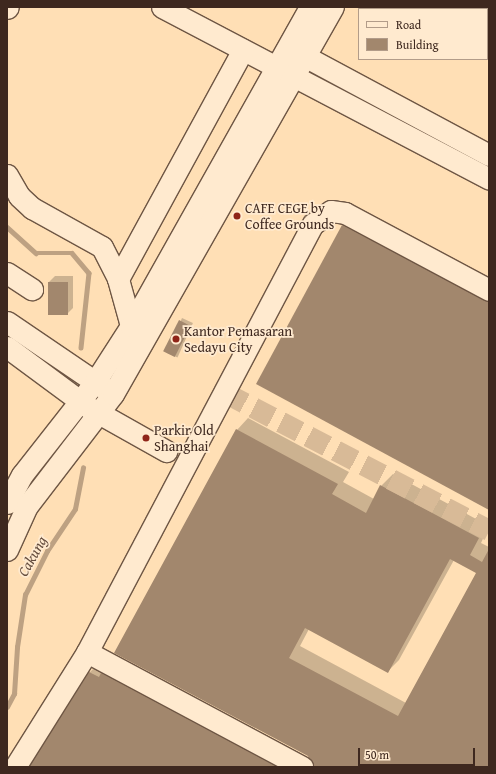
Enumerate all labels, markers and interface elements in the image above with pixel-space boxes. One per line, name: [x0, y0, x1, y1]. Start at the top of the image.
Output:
legend: [358, 8, 488, 60]
text: Road: [396, 16, 421, 33]
text: Building: [396, 36, 439, 53]
place label: CAFE CEGE by Coffee Grounds: [245, 200, 334, 232]
marker: CAFE CEGE by Coffee Grounds: [232, 211, 242, 221]
place label: Kantor Pemasaran Sedayu City: [184, 323, 292, 356]
marker: Kantor Pemasaran Sedayu City: [171, 334, 181, 344]
place label: Parkir Old Shanghai: [154, 422, 214, 454]
marker: Parkir Old Shanghai: [141, 433, 151, 443]
water label: Cakung: [14, 533, 50, 579]
scale bar: [360, 740, 477, 766]
text: 50 m: [365, 746, 389, 763]

